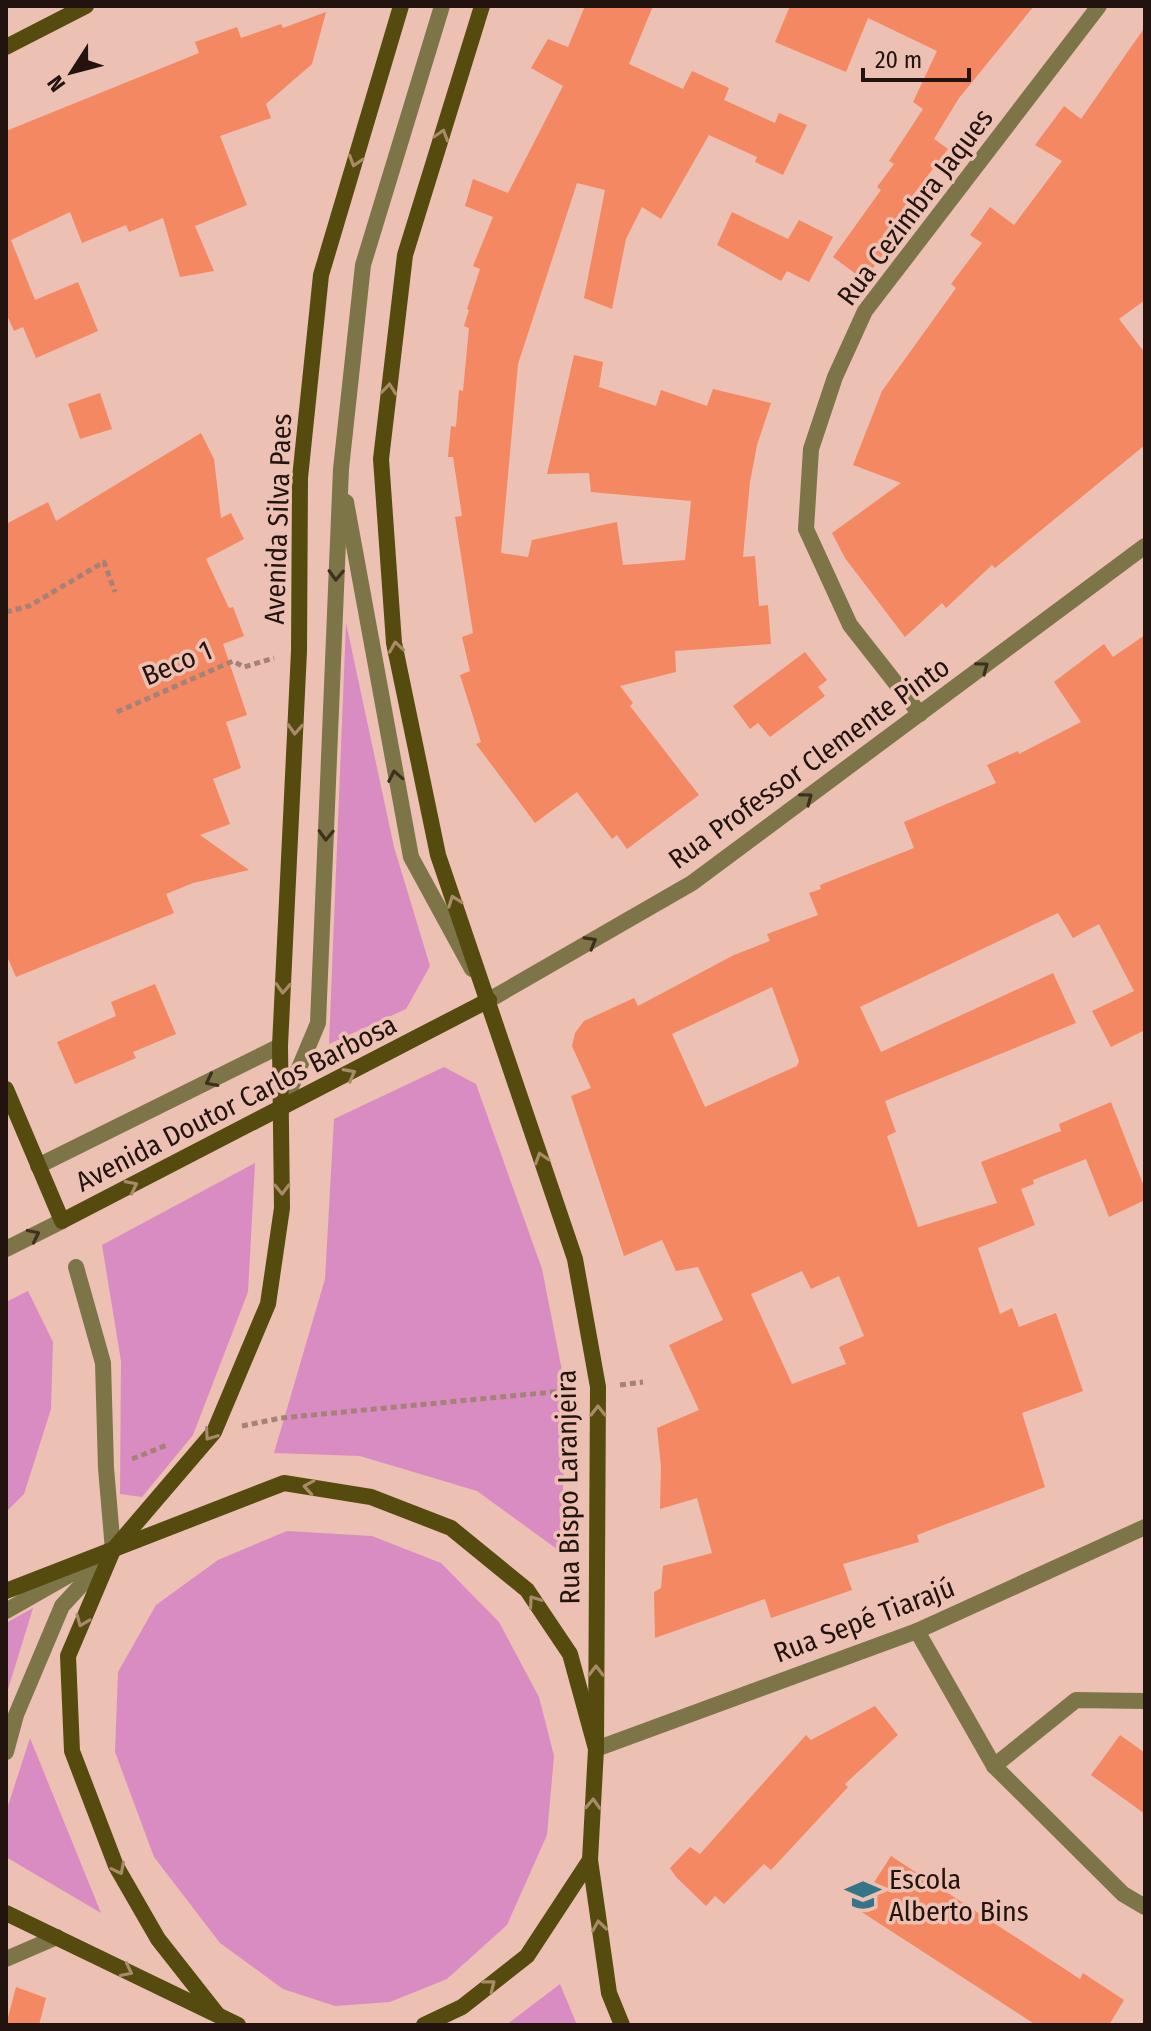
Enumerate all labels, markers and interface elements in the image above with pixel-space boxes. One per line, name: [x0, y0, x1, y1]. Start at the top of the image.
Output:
north arrow: [32, 32, 112, 112]
scale bar: [863, 32, 969, 82]
text: 20 m: [875, 46, 922, 74]
text: N: [41, 70, 71, 97]
street label: Rua Cezimbra Jaques: [830, 102, 1000, 312]
one-way arrow: [433, 129, 449, 142]
one-way arrow: [348, 154, 364, 168]
one-way arrow: [381, 382, 398, 395]
street label: Avenida Silva Paes: [258, 413, 298, 625]
one-way arrow: [328, 569, 345, 582]
street label: Beco 1: [137, 634, 217, 692]
one-way arrow: [388, 641, 405, 654]
street label: Rua Professor Clemente Pinto: [662, 650, 956, 876]
one-way arrow: [974, 662, 988, 677]
one-way arrow: [287, 723, 304, 736]
one-way arrow: [388, 769, 405, 783]
one-way arrow: [798, 793, 813, 807]
one-way arrow: [317, 829, 334, 842]
one-way arrow: [447, 894, 463, 908]
one-way arrow: [582, 936, 597, 952]
one-way arrow: [275, 982, 292, 995]
street label: Avenida Doutor Carlos Barbosa: [70, 1008, 402, 1198]
one-way arrow: [341, 1069, 356, 1084]
one-way arrow: [204, 1072, 219, 1087]
one-way arrow: [535, 1152, 551, 1166]
one-way arrow: [123, 1181, 138, 1196]
one-way arrow: [273, 1183, 291, 1196]
one-way arrow: [26, 1229, 41, 1245]
street label: Rua Bispo Laranjeira: [549, 1369, 587, 1605]
one-way arrow: [589, 1404, 606, 1417]
one-way arrow: [204, 1426, 219, 1441]
one-way arrow: [302, 1479, 316, 1496]
street label: Rua Sepé Tiarajú: [769, 1570, 959, 1670]
one-way arrow: [529, 1596, 544, 1610]
one-way arrow: [75, 1613, 92, 1627]
one-way arrow: [587, 1664, 605, 1677]
one-way arrow: [584, 1797, 601, 1810]
one-way arrow: [109, 1861, 124, 1876]
place label: Escola Alberto Bins: [889, 1863, 1029, 1928]
school or university icon: Escola Alberto Bins: [844, 1876, 882, 1914]
one-way arrow: [591, 1919, 608, 1933]
one-way arrow: [119, 1961, 134, 1977]
one-way arrow: [481, 1980, 496, 1994]

